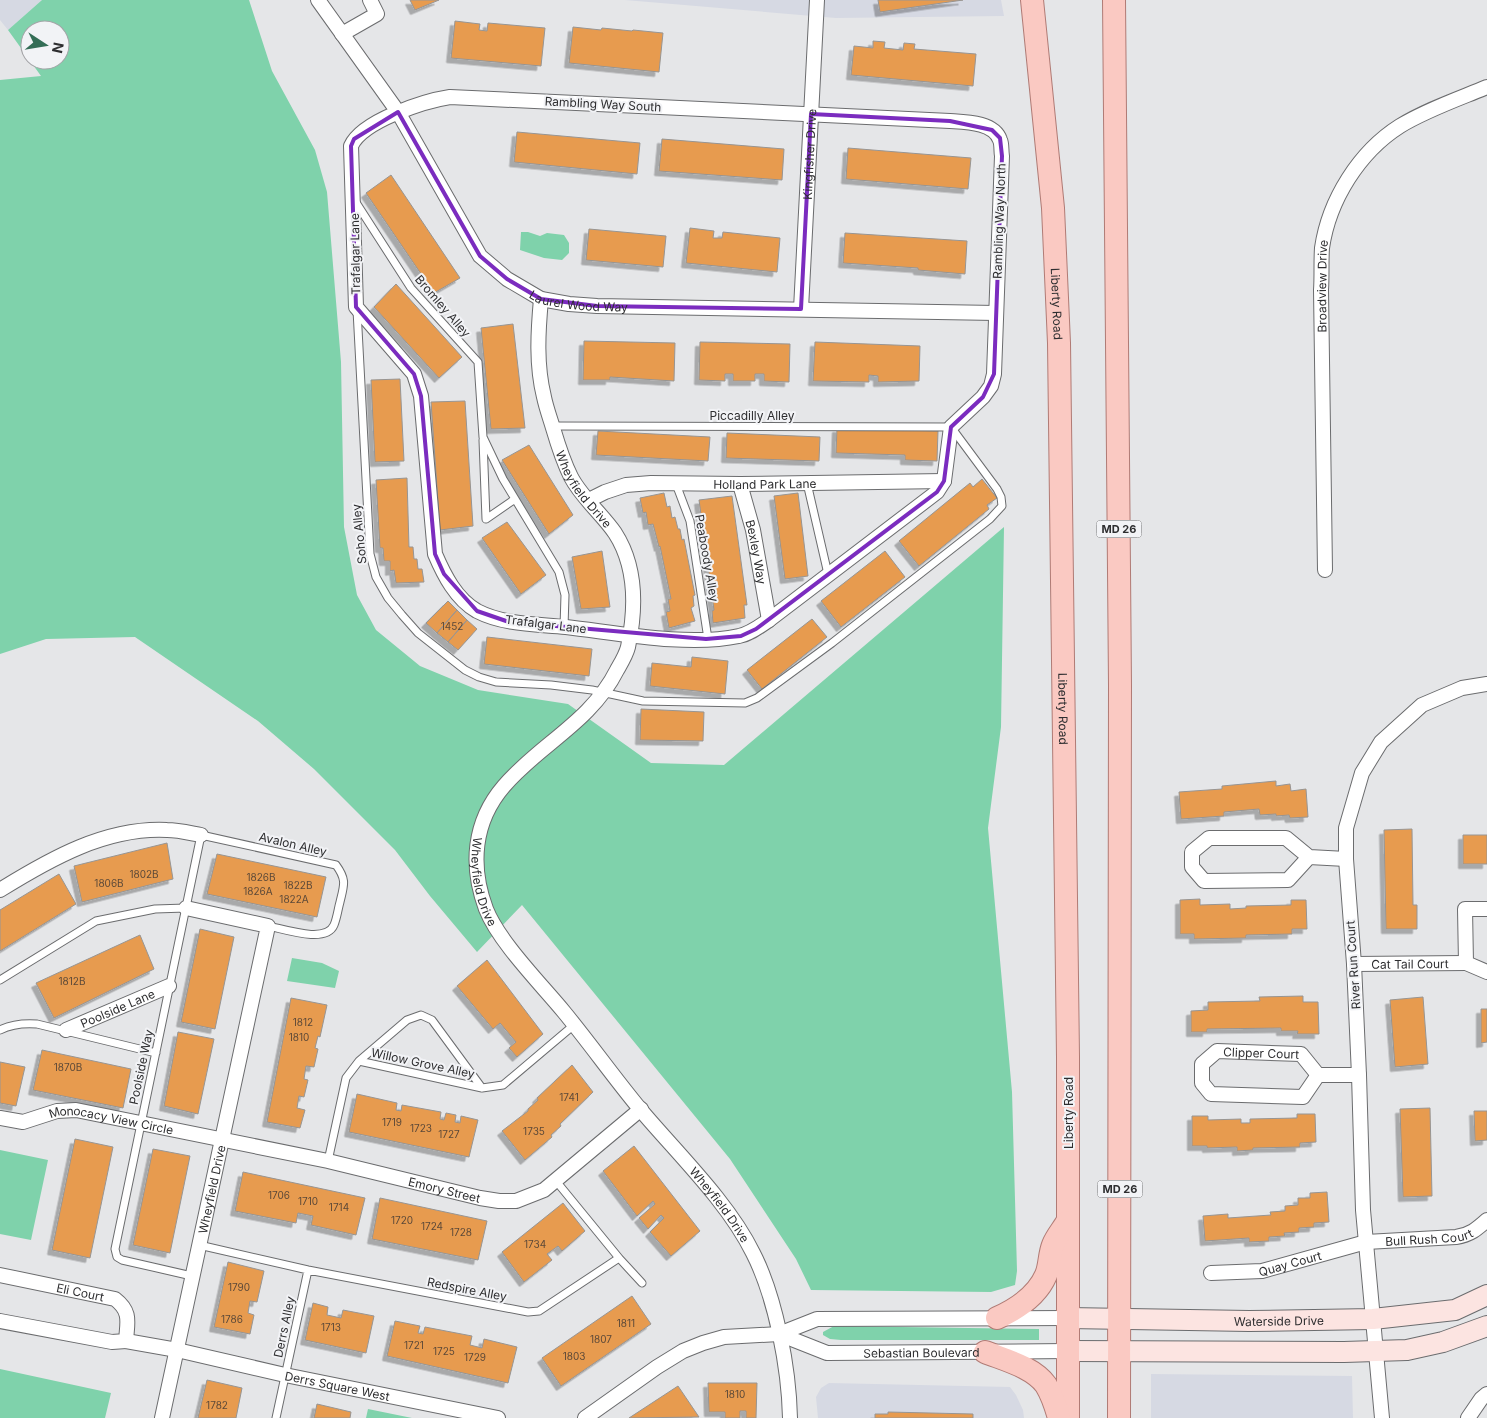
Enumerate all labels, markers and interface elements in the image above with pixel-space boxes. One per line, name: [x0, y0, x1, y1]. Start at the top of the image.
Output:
north arrow: [20, 20, 70, 70]
text: N: [49, 41, 68, 55]
street label: Rambling Way South: [544, 93, 662, 115]
street label: Kingfisher Drive: [799, 108, 819, 200]
street label: Rambling Way North: [989, 163, 1009, 279]
street label: Trafalgar Lane: [347, 213, 363, 295]
street label: Broadview Drive: [1313, 238, 1331, 333]
street label: Liberty Road: [1048, 268, 1066, 340]
street label: Bromley Alley: [412, 272, 474, 340]
street label: Laurel Wood Way: [527, 287, 628, 314]
street label: Piccadilly Alley: [710, 408, 795, 423]
street label: Wheyfield Drive: [553, 448, 615, 530]
street label: Holland Park Lane: [713, 475, 817, 492]
street label: Soho Alley: [348, 503, 370, 565]
street label: Peaboody Alley: [692, 513, 722, 603]
street label: Bexley Way: [743, 518, 770, 586]
road number: MD 26: [1096, 520, 1142, 538]
street label: Trafalgar Lane: [504, 612, 588, 636]
house number: 1452: [441, 620, 463, 632]
street label: Liberty Road: [1056, 673, 1072, 745]
street label: Avalon Alley: [258, 829, 329, 859]
street label: Wheyfield Drive: [469, 837, 500, 929]
house number: 1802B: [129, 868, 159, 880]
house number: 1826B: [246, 871, 276, 883]
house number: 1806B: [94, 877, 124, 889]
house number: 1822B: [284, 879, 313, 891]
house number: 1826A: [243, 885, 273, 897]
house number: 1822A: [279, 893, 309, 905]
street label: River Run Court: [1342, 920, 1364, 1010]
street label: Cat Tail Court: [1371, 956, 1449, 971]
house number: 1812B: [59, 975, 85, 987]
street label: Poolside Lane: [78, 985, 157, 1031]
house number: 1812: [293, 1016, 313, 1028]
street label: Poolside Way: [126, 1028, 156, 1106]
house number: 1810: [289, 1031, 309, 1043]
street label: Clipper Court: [1223, 1044, 1300, 1061]
street label: Willow Grove Alley: [370, 1045, 476, 1081]
house number: 1870B: [54, 1061, 82, 1073]
street label: Liberty Road: [1061, 1077, 1076, 1149]
house number: 1741: [559, 1091, 579, 1103]
street label: Monocacy View Circle: [47, 1102, 175, 1137]
house number: 1719: [382, 1116, 402, 1128]
house number: 1723: [410, 1122, 432, 1134]
house number: 1735: [523, 1125, 545, 1137]
house number: 1727: [438, 1128, 460, 1140]
street label: Wheyfield Drive: [194, 1143, 228, 1235]
street label: Wheyfield Drive: [687, 1164, 753, 1245]
street label: Emory Street: [407, 1173, 482, 1205]
road number: MD 26: [1098, 1180, 1142, 1198]
house number: 1706: [268, 1189, 290, 1201]
house number: 1710: [298, 1195, 318, 1207]
house number: 1714: [329, 1201, 349, 1213]
house number: 1720: [391, 1214, 413, 1226]
house number: 1724: [421, 1220, 443, 1232]
street label: Bull Rush Court: [1385, 1225, 1475, 1248]
house number: 1728: [450, 1226, 472, 1238]
house number: 1734: [524, 1238, 546, 1250]
street label: Quay Court: [1257, 1247, 1323, 1279]
street label: Redspire Alley: [426, 1274, 508, 1304]
street label: Eli Court: [55, 1279, 105, 1304]
house number: 1790: [228, 1281, 250, 1293]
street label: Derrs Alley: [270, 1295, 298, 1359]
street label: Waterside Drive: [1234, 1312, 1324, 1329]
house number: 1786: [221, 1313, 243, 1325]
house number: 1811: [617, 1317, 635, 1329]
house number: 1713: [321, 1321, 341, 1333]
house number: 1807: [590, 1333, 612, 1345]
house number: 1721: [404, 1339, 424, 1351]
street label: Sebastian Boulevard: [863, 1344, 980, 1360]
house number: 1725: [433, 1345, 455, 1357]
house number: 1803: [563, 1350, 585, 1362]
house number: 1729: [464, 1351, 486, 1363]
street label: Derrs Square West: [283, 1368, 391, 1403]
house number: 1810: [725, 1388, 745, 1400]
house number: 1782: [206, 1399, 228, 1411]

